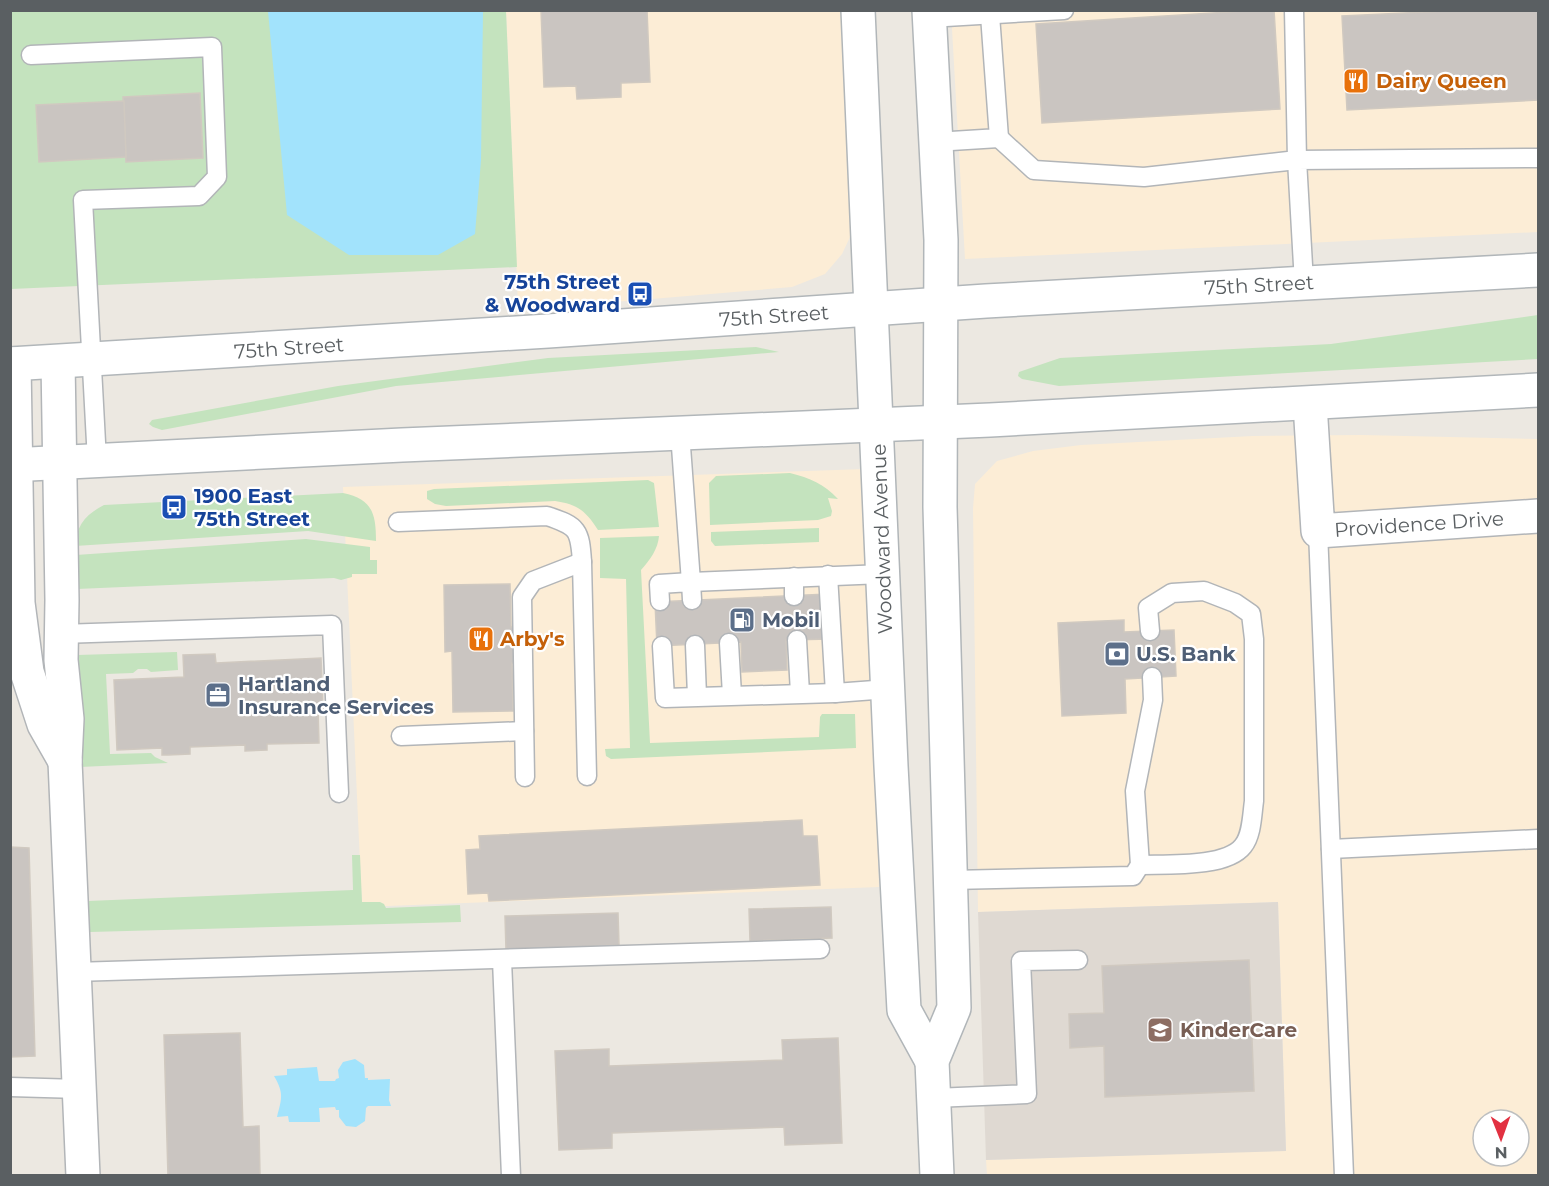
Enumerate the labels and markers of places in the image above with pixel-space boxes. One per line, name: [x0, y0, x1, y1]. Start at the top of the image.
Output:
restaurant icon: Dairy Queen: [1341, 66, 1371, 96]
place label: Dairy Queen: [1376, 69, 1507, 93]
place label: 75th Street & Woodward: [485, 270, 620, 317]
bus stop icon: 75th Street & Woodward: [625, 279, 655, 309]
place label: 1900 East 75th Street: [194, 484, 310, 531]
bus stop icon: 1900 East 75th Street: [159, 492, 189, 522]
fuel station icon: Mobil: [727, 605, 757, 635]
place label: Mobil: [762, 608, 820, 632]
restaurant icon: Arby's: [466, 624, 496, 654]
place label: Arby's: [499, 627, 565, 651]
bank icon: U.S. Bank: [1102, 639, 1132, 669]
place label: U.S. Bank: [1136, 642, 1237, 666]
place label: Hartland Insurance Services: [238, 672, 434, 719]
office icon: Hartland Insurance Services: [203, 680, 233, 710]
school or university icon: KinderCare: [1145, 1015, 1175, 1045]
place label: KinderCare: [1180, 1018, 1297, 1042]

